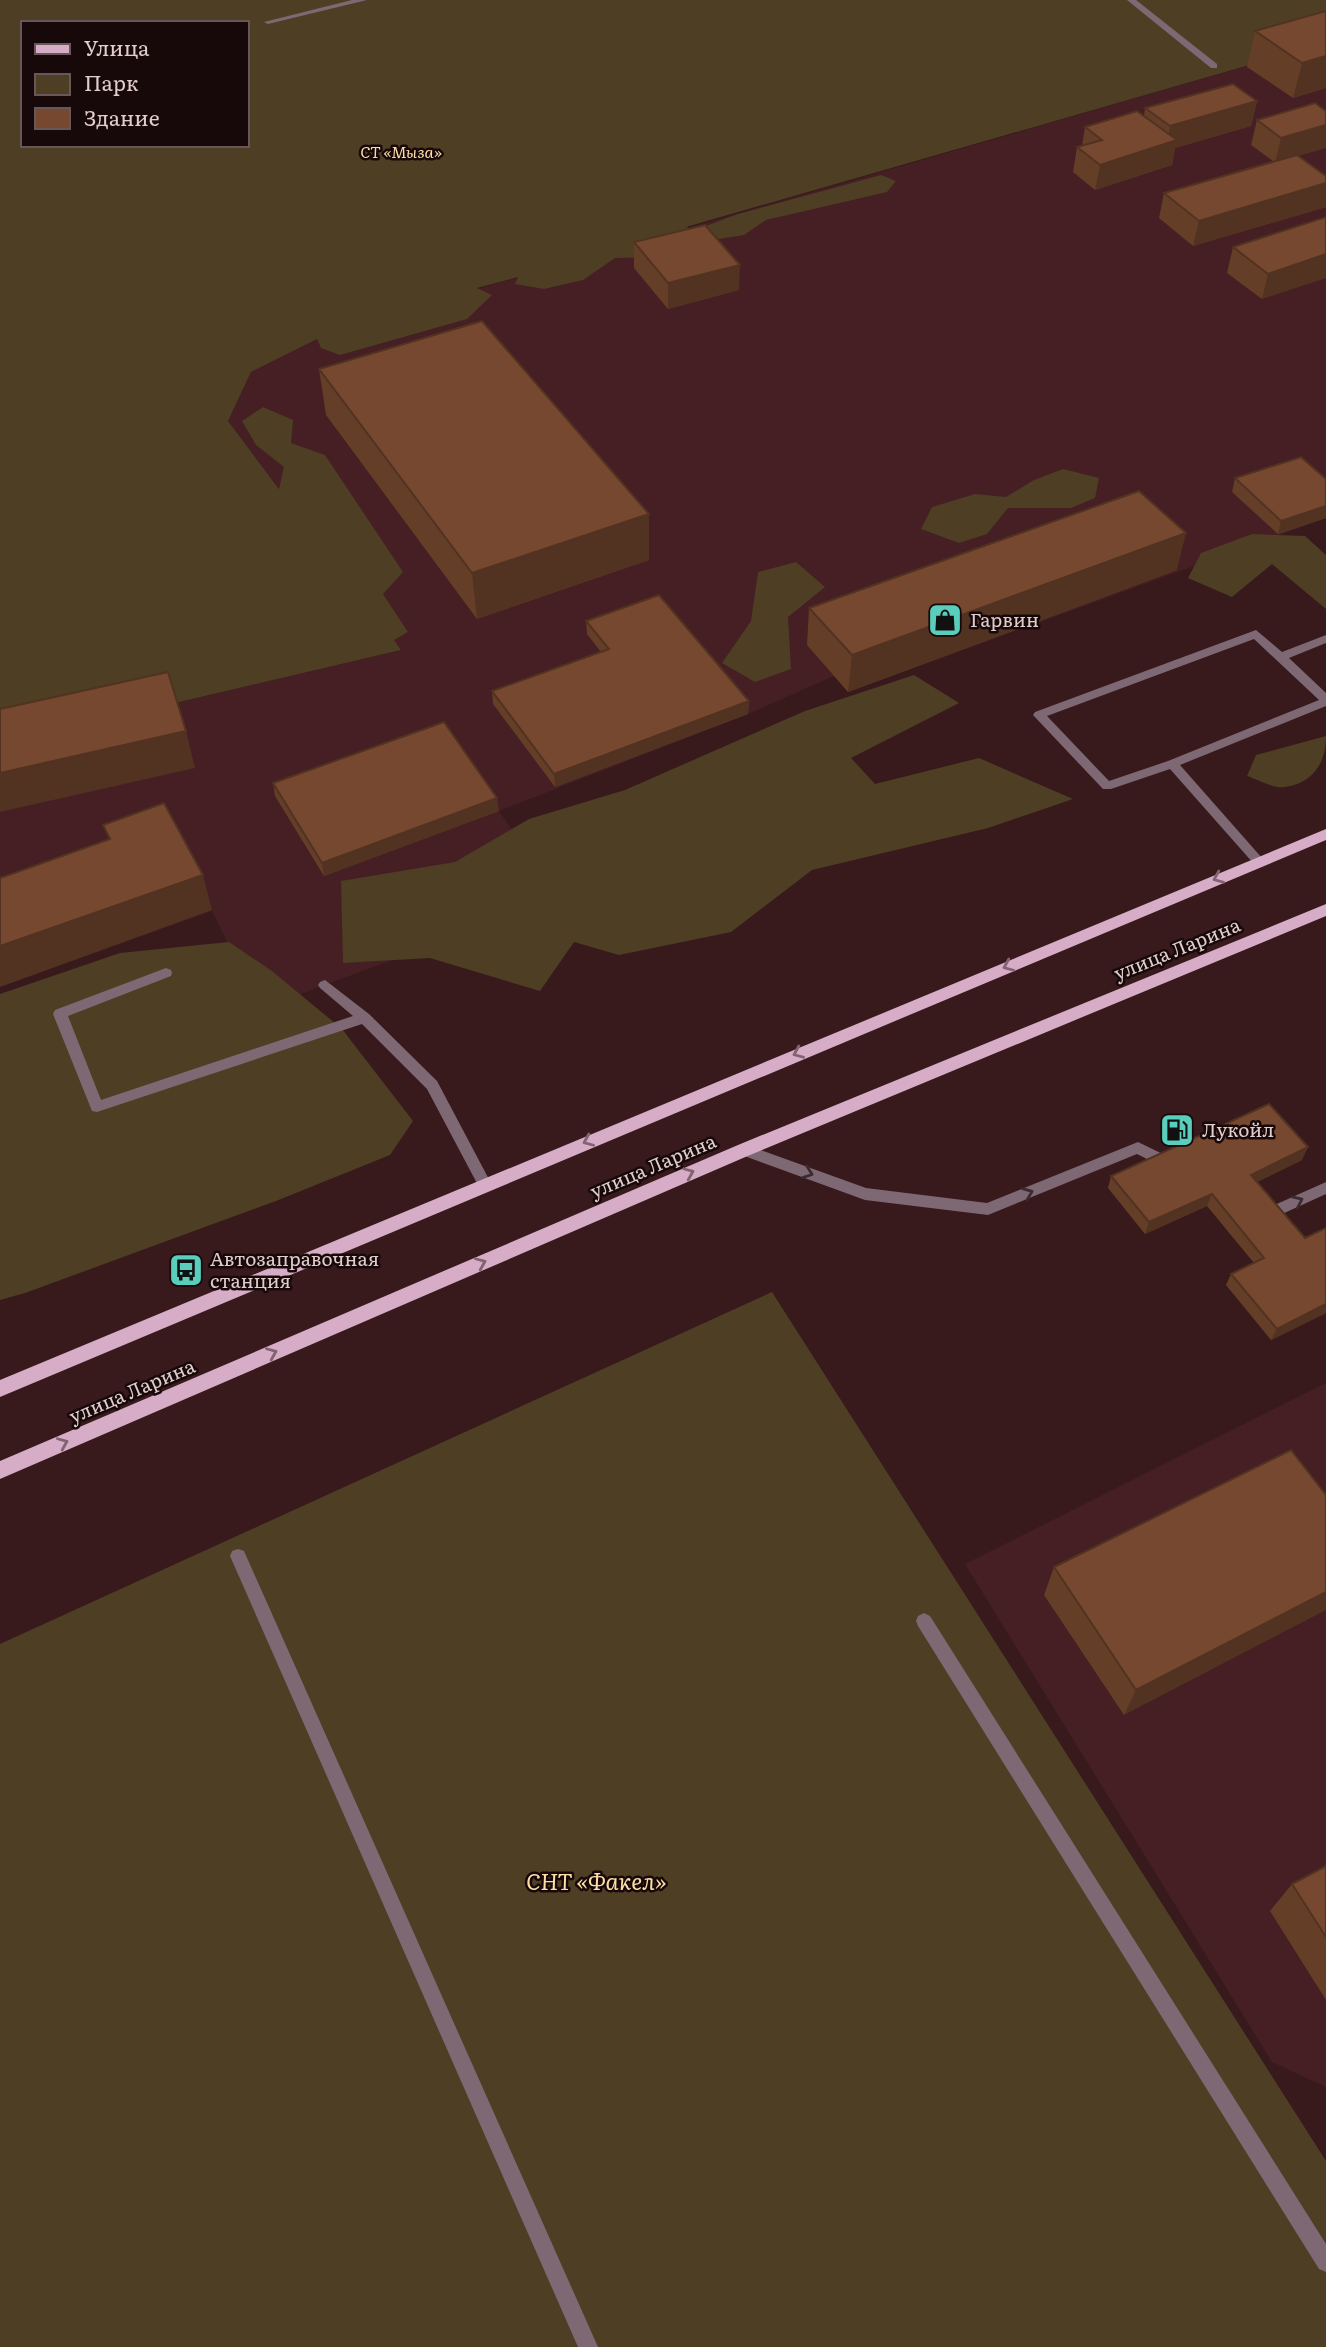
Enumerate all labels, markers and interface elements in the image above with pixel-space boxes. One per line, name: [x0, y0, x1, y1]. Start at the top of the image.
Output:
legend: [21, 21, 248, 147]
text: Улица: [84, 31, 150, 62]
text: Парк: [84, 66, 139, 97]
text: Здание: [84, 101, 160, 132]
park label: СТ «Мыза»: [360, 139, 442, 163]
shop icon: Гарвин: [926, 601, 964, 639]
place label: Гарвин: [970, 605, 1039, 633]
one-way arrow: [1212, 870, 1225, 884]
street label: улица Ларина: [1109, 910, 1245, 986]
one-way arrow: [1002, 958, 1015, 972]
one-way arrow: [792, 1045, 804, 1059]
fuel station icon: Лукойл: [1158, 1111, 1196, 1149]
place label: Лукойл: [1202, 1115, 1274, 1143]
street label: улица Ларина: [585, 1126, 721, 1204]
one-way arrow: [583, 1133, 595, 1147]
one-way arrow: [802, 1165, 814, 1179]
one-way arrow: [682, 1167, 695, 1181]
one-way arrow: [1021, 1187, 1033, 1201]
one-way arrow: [1290, 1195, 1303, 1209]
place label: Автозаправочная станция: [210, 1244, 379, 1294]
bus stop icon: Автозаправочная станция: [167, 1251, 205, 1289]
one-way arrow: [474, 1258, 486, 1272]
one-way arrow: [265, 1348, 277, 1362]
street label: улица Ларина: [64, 1351, 200, 1429]
one-way arrow: [56, 1438, 68, 1452]
park label: СНТ «Факел»: [526, 1863, 667, 1897]

